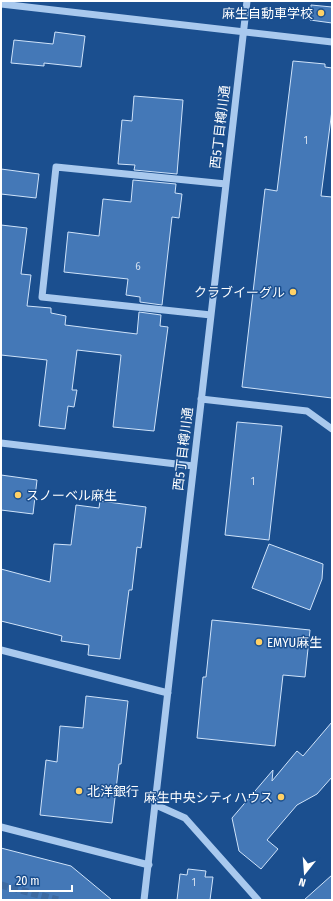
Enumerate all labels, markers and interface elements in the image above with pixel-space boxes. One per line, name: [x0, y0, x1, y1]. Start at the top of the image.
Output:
place label: 麻生自動車学校: [222, 6, 313, 21]
marker: 麻生自動車学校: [316, 8, 326, 18]
street label: 西5丁目樽川通: [207, 84, 233, 170]
house number: 1: [304, 134, 308, 147]
house number: 6: [135, 260, 141, 273]
place label: クラブイーグル: [194, 285, 285, 300]
marker: クラブイーグル: [288, 287, 298, 297]
street label: 西5丁目樽川通: [170, 406, 196, 492]
house number: 1: [251, 475, 255, 488]
place label: スノーベル麻生: [26, 488, 117, 503]
marker: スノーベル麻生: [13, 490, 23, 500]
place label: EMYU麻生: [267, 635, 322, 650]
marker: EMYU麻生: [254, 637, 264, 647]
place label: 北洋銀行: [87, 784, 139, 799]
marker: 北洋銀行: [74, 786, 84, 796]
place label: 麻生中央シティハウス: [144, 790, 273, 805]
marker: 麻生中央シティハウス: [276, 792, 286, 802]
north arrow: [285, 853, 325, 893]
scale bar: [10, 867, 72, 893]
text: 20 m: [16, 874, 40, 888]
text: N: [297, 875, 307, 889]
house number: 1: [192, 876, 196, 889]

